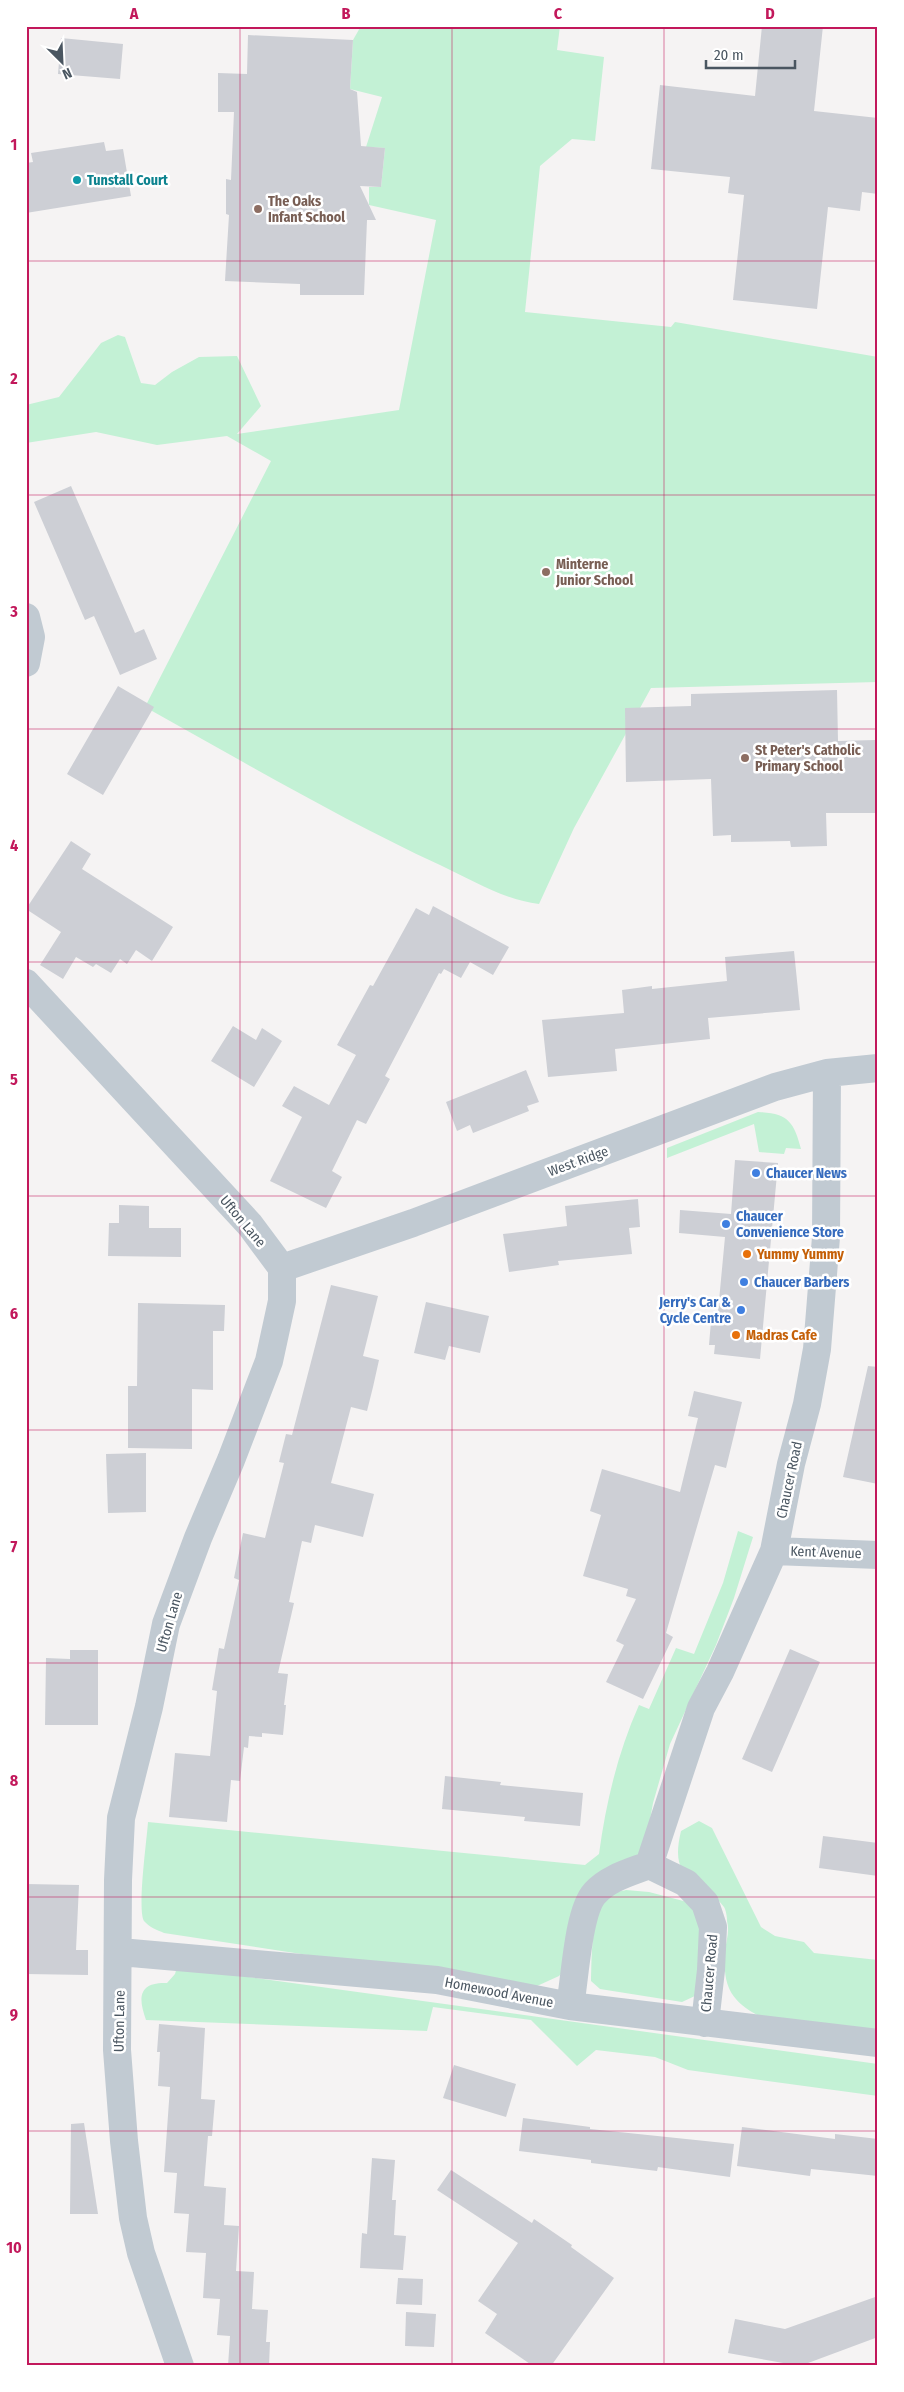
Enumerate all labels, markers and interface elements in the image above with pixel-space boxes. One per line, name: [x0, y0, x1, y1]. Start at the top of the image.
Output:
text: A: [129, 4, 139, 23]
text: B: [342, 4, 351, 23]
text: C: [554, 4, 563, 23]
text: D: [765, 4, 775, 23]
north arrow: [38, 38, 88, 88]
scale bar: [706, 38, 795, 70]
text: 20 m: [714, 46, 744, 64]
text: N: [60, 64, 74, 83]
text: 1: [11, 135, 17, 154]
place label: Tunstall Court: [87, 172, 169, 189]
marker: Tunstall Court: [71, 174, 83, 186]
place label: The Oaks Infant School: [268, 193, 345, 226]
marker: The Oaks Infant School: [252, 203, 264, 215]
text: 2: [9, 369, 18, 388]
place label: Minterne Junior School: [555, 556, 633, 589]
marker: Minterne Junior School: [540, 566, 552, 578]
text: 3: [9, 602, 18, 621]
place label: St Peter's Catholic Primary School: [755, 742, 862, 775]
marker: St Peter's Catholic Primary School: [739, 752, 751, 764]
text: 4: [10, 836, 18, 855]
text: 5: [10, 1070, 18, 1089]
street label: West Ridge: [546, 1143, 611, 1180]
place label: Chaucer News: [766, 1165, 847, 1182]
marker: Chaucer News: [750, 1167, 762, 1179]
street label: Ufton Lane: [216, 1192, 269, 1251]
place label: Chaucer Convenience Store: [736, 1208, 844, 1241]
marker: Chaucer Convenience Store: [720, 1218, 732, 1230]
place label: Yummy Yummy: [756, 1246, 844, 1263]
marker: Yummy Yummy: [741, 1248, 753, 1260]
place label: Chaucer Barbers: [754, 1274, 849, 1291]
marker: Chaucer Barbers: [738, 1276, 750, 1288]
place label: Jerry's Car & Cycle Centre: [658, 1294, 731, 1327]
text: 6: [10, 1304, 18, 1323]
marker: Jerry's Car & Cycle Centre: [735, 1304, 747, 1316]
place label: Madras Cafe: [746, 1327, 817, 1344]
marker: Madras Cafe: [730, 1329, 742, 1341]
street label: Chaucer Road: [773, 1440, 806, 1520]
text: 7: [11, 1537, 18, 1556]
street label: Kent Avenue: [790, 1543, 862, 1562]
street label: Ufton Lane: [153, 1590, 186, 1654]
text: 8: [10, 1771, 19, 1790]
street label: Chaucer Road: [698, 1933, 721, 2013]
street label: Homewood Avenue: [443, 1974, 555, 2011]
street label: Ufton Lane: [110, 1990, 129, 2052]
text: 9: [10, 2005, 18, 2024]
text: 10: [6, 2238, 22, 2257]

